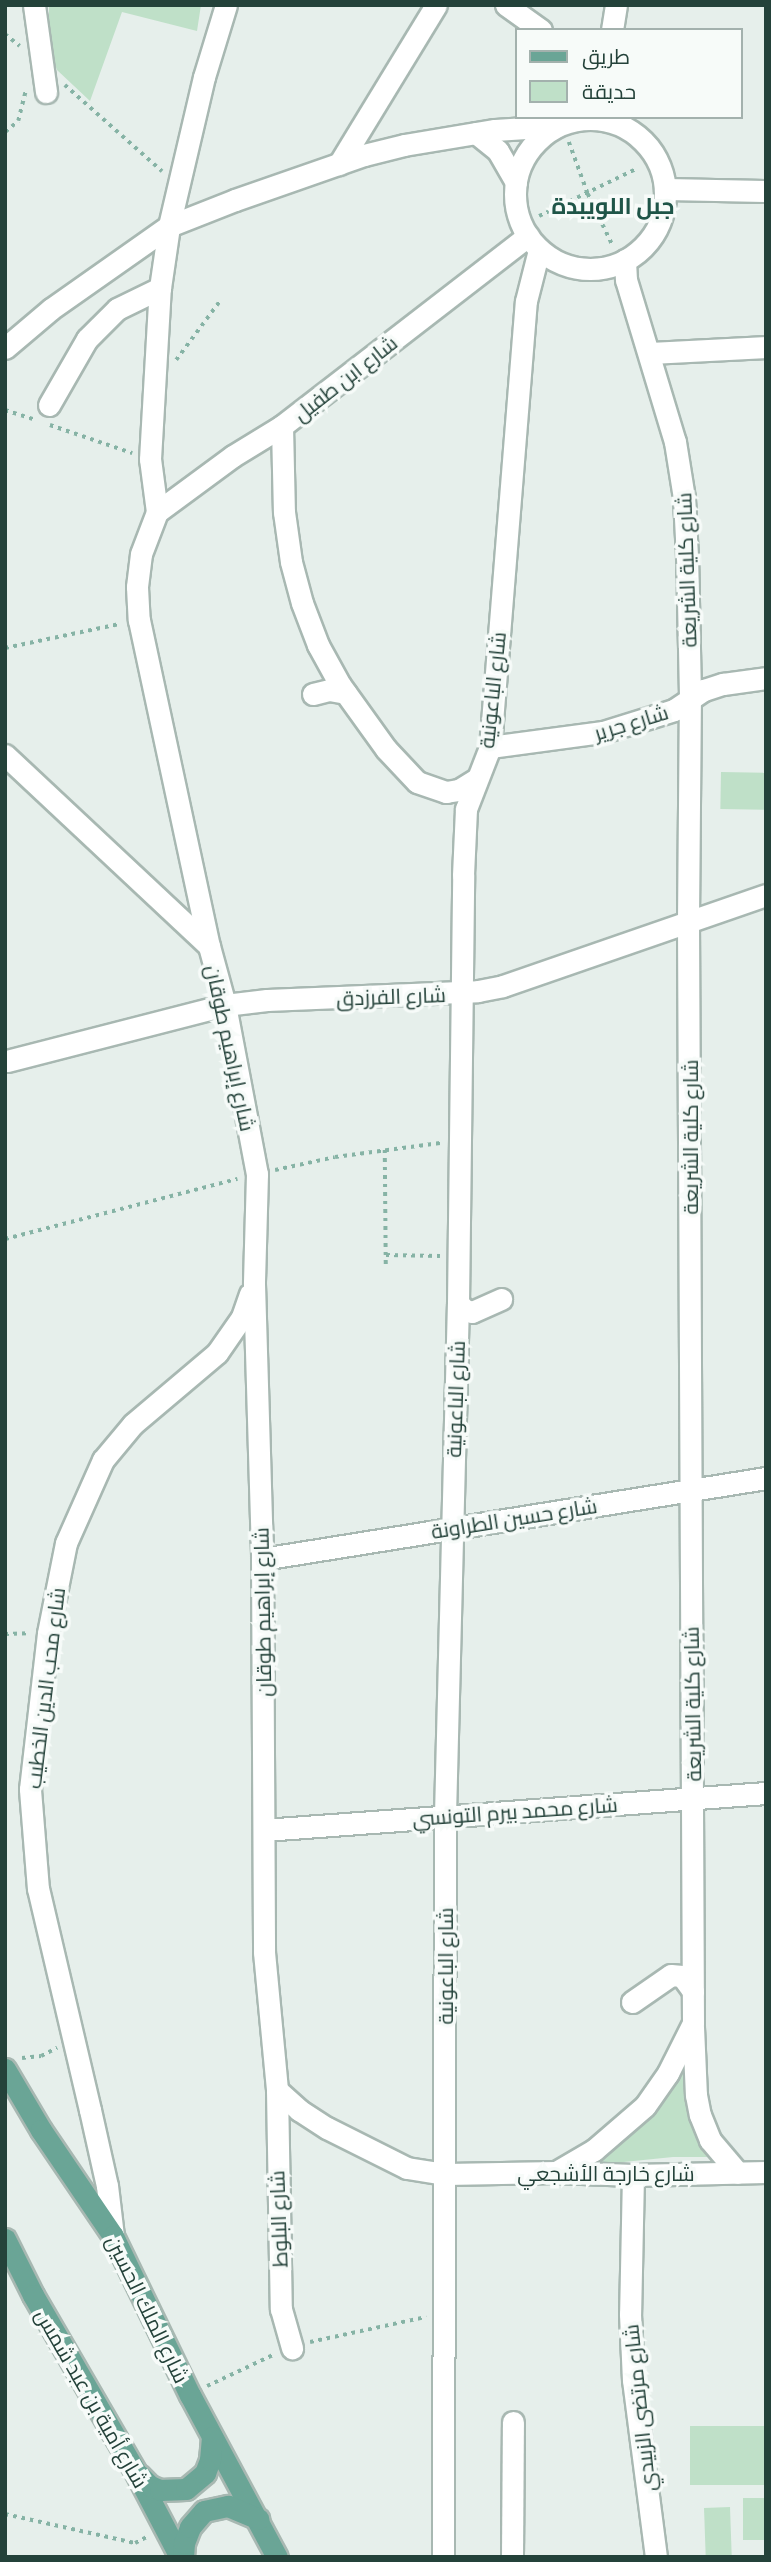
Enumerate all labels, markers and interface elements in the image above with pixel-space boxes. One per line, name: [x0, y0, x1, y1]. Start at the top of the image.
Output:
legend: [516, 28, 743, 119]
text: طريق: [582, 43, 630, 68]
text: حديقة: [582, 78, 636, 103]
district label: جبل اللويبدة: [552, 191, 674, 219]
street label: شارع ابن طفيل: [288, 330, 402, 426]
street label: شارع كلية الشريعة: [671, 492, 701, 648]
street label: شارع الباعونية: [473, 630, 511, 750]
street label: شارع جرير: [591, 699, 671, 745]
street label: شارع إبراهيم طوقان: [201, 962, 261, 1134]
street label: شارع الفرزدق: [336, 981, 446, 1011]
street label: شارع كلية الشريعة: [677, 1059, 703, 1215]
street label: شارع الباعونية: [440, 1340, 470, 1458]
street label: شارع حسين الطراونة: [429, 1492, 599, 1544]
street label: شارع إبراهيم طوقان: [248, 1527, 276, 1697]
street label: شارع محب الدين الخطيب: [20, 1586, 70, 1790]
street label: شارع كلية الشريعة: [678, 1626, 706, 1782]
street label: شارع محمد بيرم التونسي: [411, 1791, 619, 1831]
street label: شارع الباعونية: [432, 1907, 458, 2025]
street label: شارع خارجة الأشجعي: [517, 2160, 695, 2186]
street label: شارع البلوط: [264, 2170, 292, 2268]
street label: شارع الملك الحسين: [101, 2231, 195, 2387]
street label: شارع أمية بن عبد شمس: [30, 2304, 154, 2492]
street label: شارع مرتضى الزبيدي: [618, 2323, 660, 2493]

